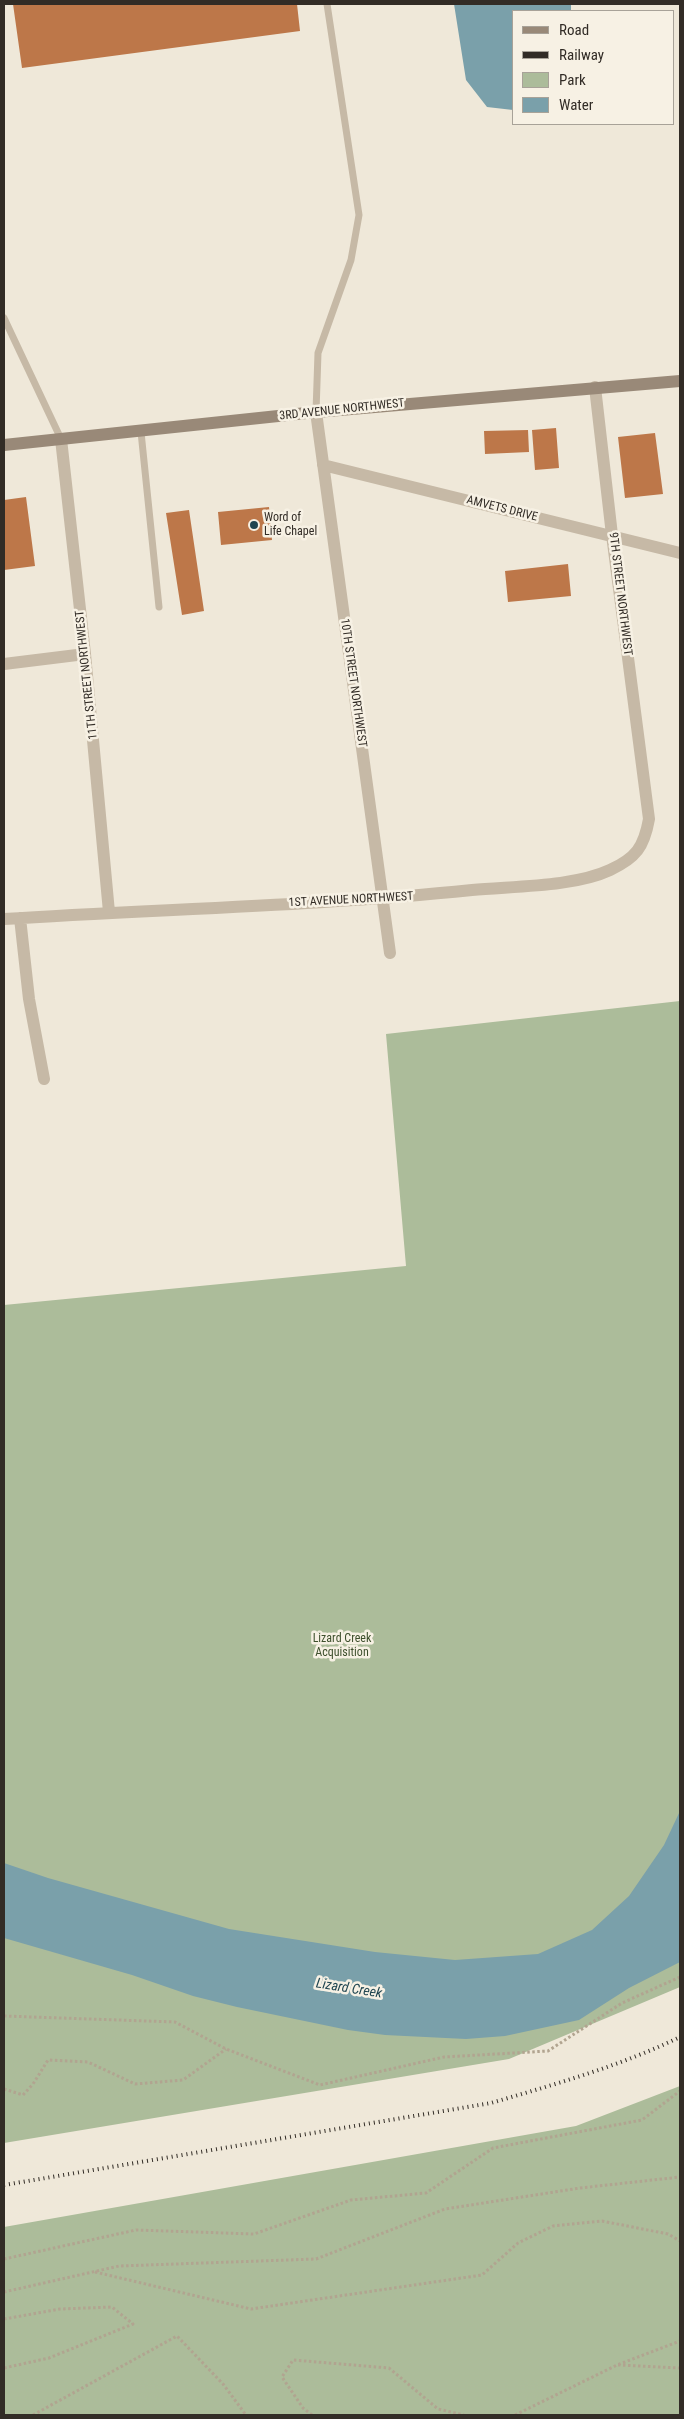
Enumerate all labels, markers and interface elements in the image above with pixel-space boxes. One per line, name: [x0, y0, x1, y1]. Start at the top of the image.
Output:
legend: [512, 10, 674, 125]
text: Road: [559, 21, 589, 39]
text: Railway: [559, 46, 604, 64]
text: Park: [559, 71, 586, 89]
text: Water: [559, 96, 593, 114]
street label: 3RD AVENUE NORTHWEST: [279, 396, 405, 424]
street label: AMVETS DRIVE: [465, 493, 539, 525]
place label: Word of Life Chapel: [264, 511, 317, 539]
marker: Word of Life Chapel: [248, 519, 260, 531]
street label: 9TH STREET NORTHWEST: [605, 532, 635, 656]
street label: 11TH STREET NORTHWEST: [73, 610, 101, 740]
street label: 10TH STREET NORTHWEST: [337, 618, 369, 748]
street label: 1ST AVENUE NORTHWEST: [288, 890, 414, 910]
park label: Lizard Creek Acquisition: [313, 1632, 371, 1660]
water label: Lizard Creek: [315, 1975, 383, 2003]

